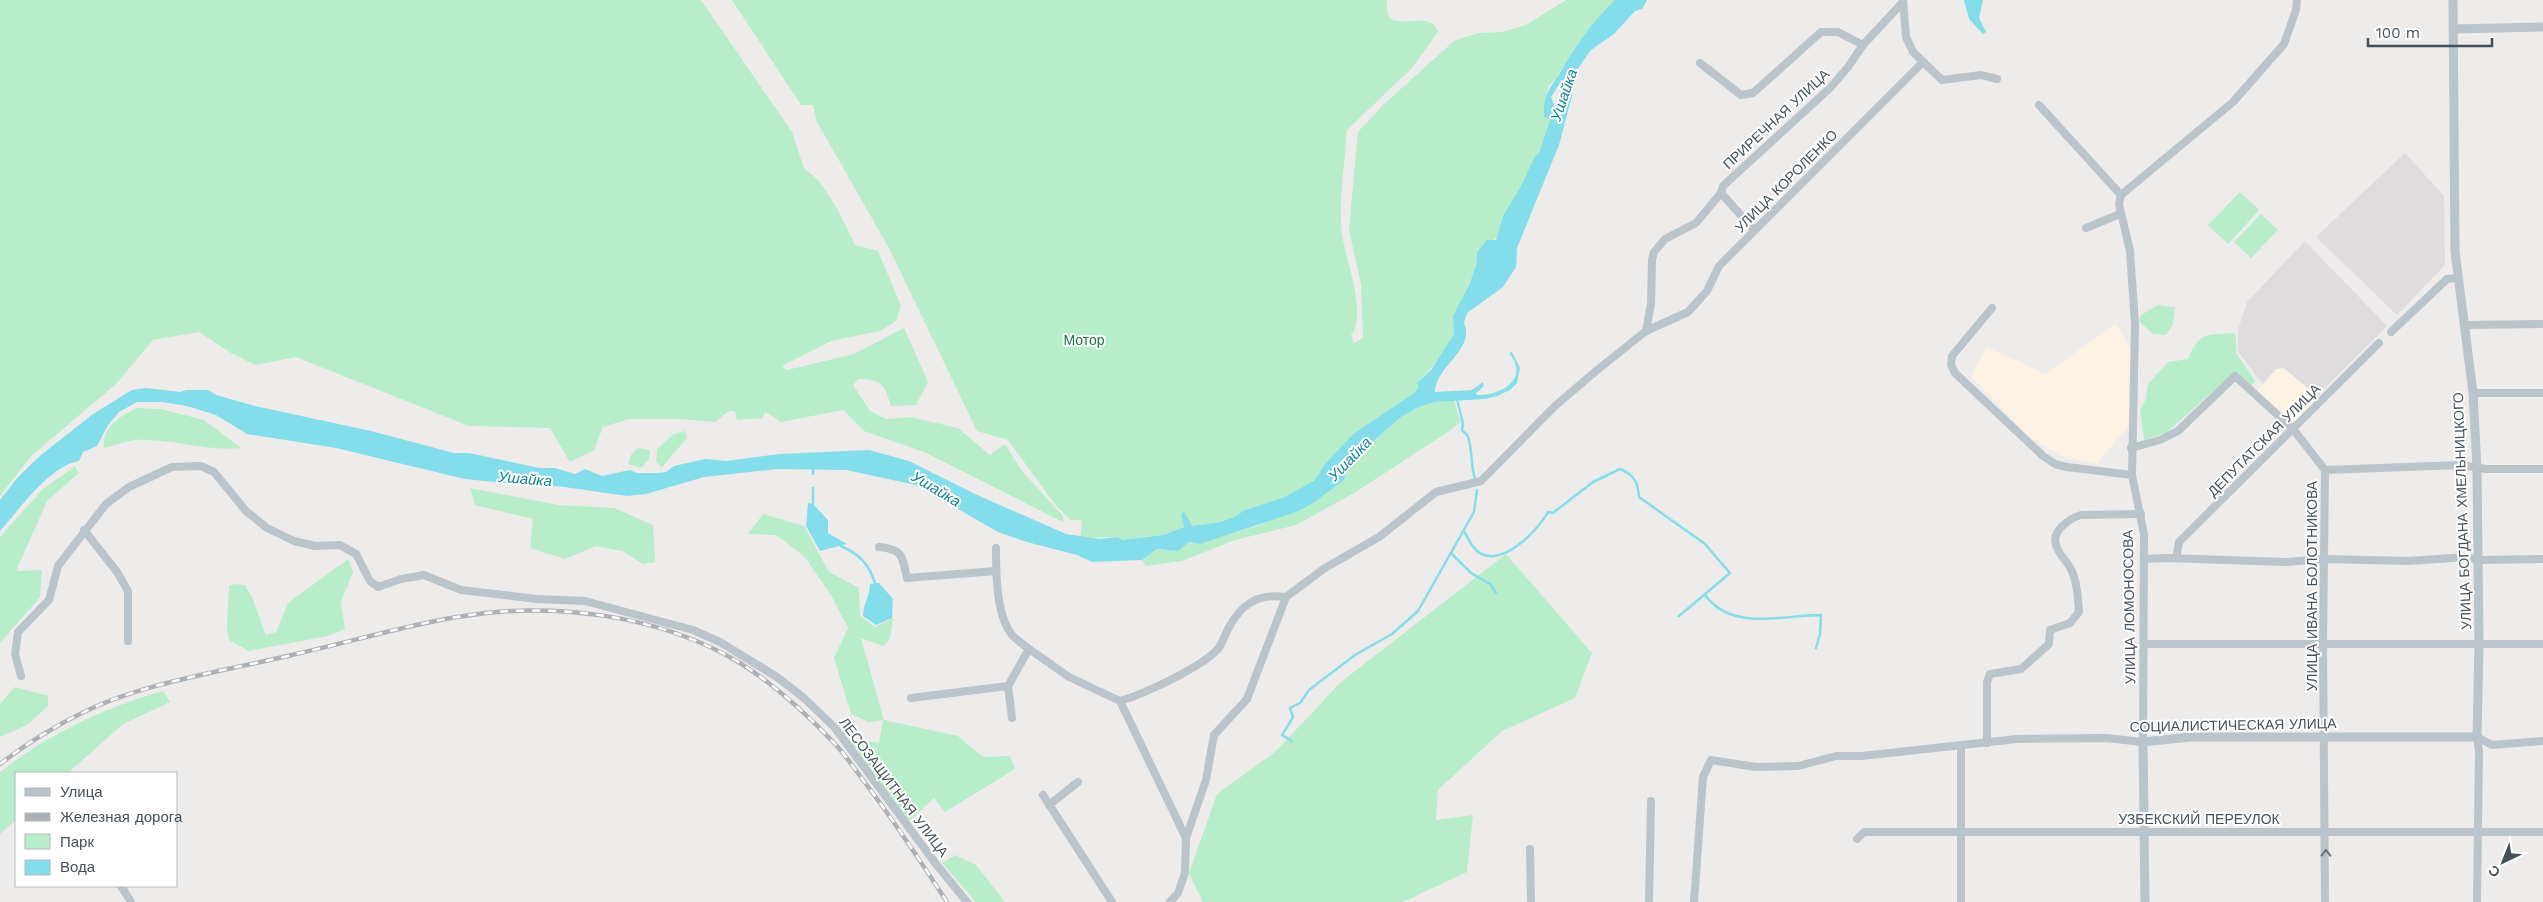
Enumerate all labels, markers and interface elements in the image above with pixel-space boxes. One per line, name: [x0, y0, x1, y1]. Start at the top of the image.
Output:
scale bar: [2368, 15, 2492, 47]
text: 100 m: [2376, 24, 2420, 42]
street label: ПРИРЕЧНАЯ УЛИЦА: [1720, 65, 1833, 172]
water label: Ушайка: [1546, 67, 1581, 124]
street label: УЛИЦА КОРОЛЕНКО: [1731, 126, 1841, 236]
park label: Мотор: [1063, 332, 1105, 348]
street label: ДЕПУТАТСКАЯ УЛИЦА: [2204, 380, 2324, 500]
street label: УЛИЦА БОГДАНА ХМЕЛЬНИЦКОГО: [2450, 392, 2474, 630]
water label: Ушайка: [1324, 433, 1375, 485]
water label: Ушайка: [907, 467, 964, 511]
water label: Ушайка: [496, 468, 553, 490]
street label: УЛИЦА ИВАНА БОЛОТНИКОВА: [2304, 480, 2320, 691]
street label: УЛИЦА ЛОМОНОСОВА: [2120, 529, 2138, 684]
street label: ЛЕСОЗАЩИТНАЯ УЛИЦА: [836, 714, 952, 860]
street label: СОЦИАЛИСТИЧЕСКАЯ УЛИЦА: [2129, 715, 2337, 735]
legend: [15, 772, 178, 887]
text: Улица: [60, 783, 103, 801]
text: Железная дорога: [60, 808, 183, 826]
street label: УЗБЕКСКИЙ ПЕРЕУЛОК: [2118, 810, 2281, 827]
text: Парк: [60, 833, 94, 851]
north arrow: [2478, 837, 2528, 887]
one-way arrow: [2321, 849, 2331, 857]
text: Вода: [60, 858, 96, 876]
text: С: [2485, 862, 2503, 881]

